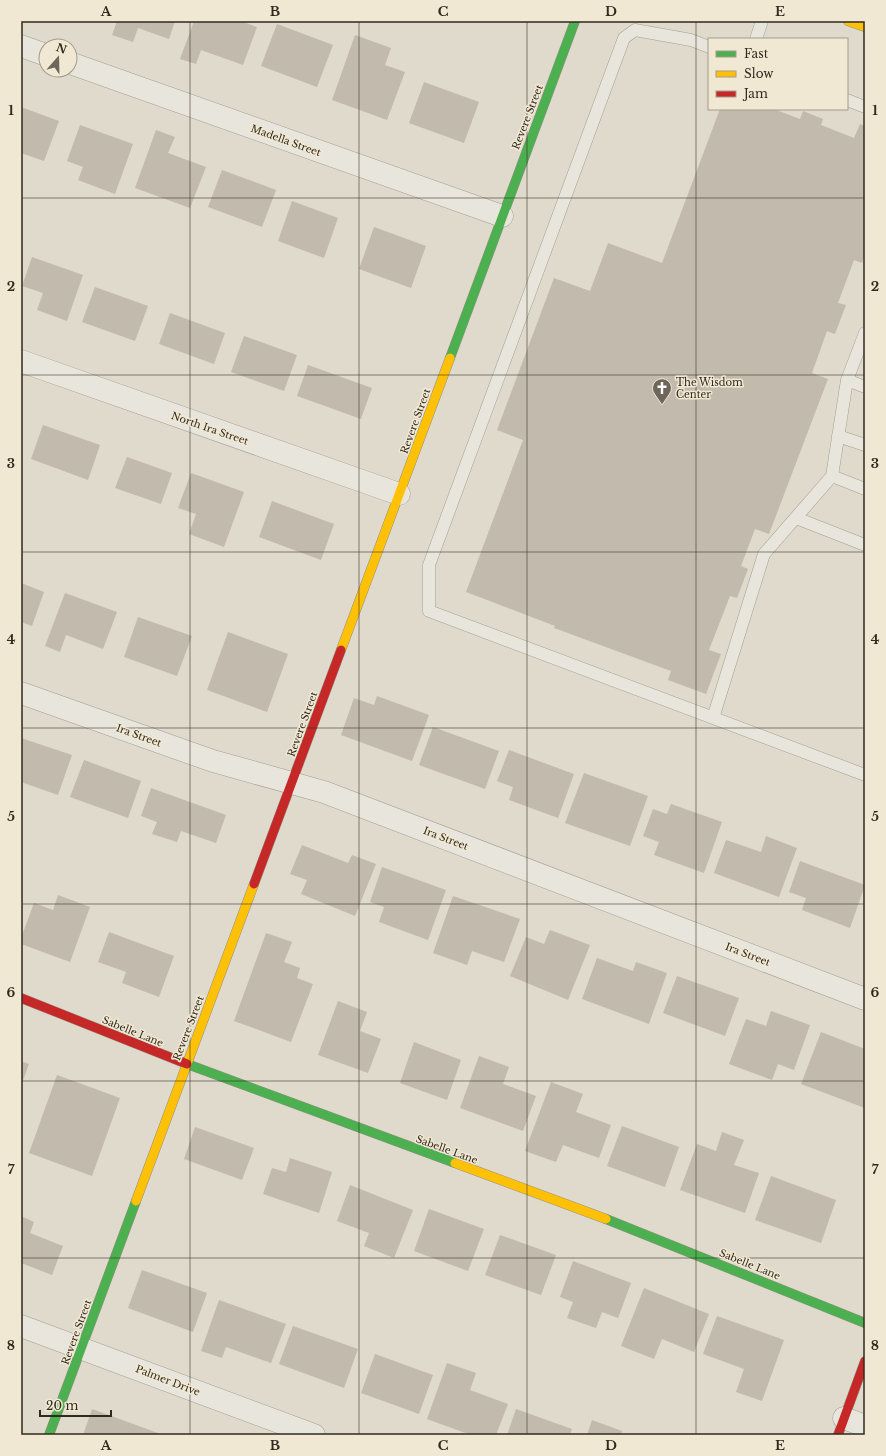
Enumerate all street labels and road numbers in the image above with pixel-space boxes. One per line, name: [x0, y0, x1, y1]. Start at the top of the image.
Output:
street label: Revere Street: [509, 83, 546, 151]
street label: Madella Street: [249, 122, 323, 159]
street label: Revere Street: [398, 387, 433, 456]
street label: North Ira Street: [169, 409, 250, 448]
street label: Revere Street: [285, 690, 320, 759]
street label: Ira Street: [114, 721, 163, 750]
street label: Ira Street: [421, 824, 470, 853]
street label: Ira Street: [723, 940, 772, 969]
street label: Revere Street: [170, 994, 207, 1062]
street label: Sabelle Lane: [100, 1013, 166, 1050]
street label: Sabelle Lane: [414, 1132, 480, 1167]
street label: Sabelle Lane: [717, 1246, 783, 1283]
street label: Revere Street: [59, 1298, 94, 1367]
street label: Palmer Drive: [134, 1362, 202, 1399]

